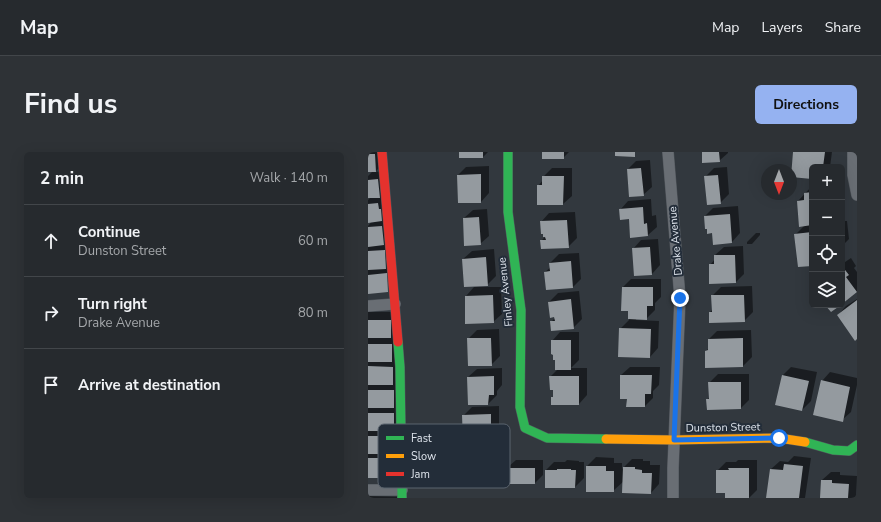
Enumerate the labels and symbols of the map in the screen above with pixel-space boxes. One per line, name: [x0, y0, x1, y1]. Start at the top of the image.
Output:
north arrow: [761, 164, 797, 200]
street label: Drake Avenue: [665, 206, 686, 276]
street label: Finley Avenue: [494, 256, 517, 327]
route end: [671, 289, 689, 307]
street label: Dunston Street: [685, 419, 761, 436]
legend: [378, 424, 510, 488]
route start: [770, 429, 788, 447]
text: Fast: [411, 431, 432, 446]
text: Slow: [411, 449, 436, 464]
text: Jam: [410, 467, 430, 482]

